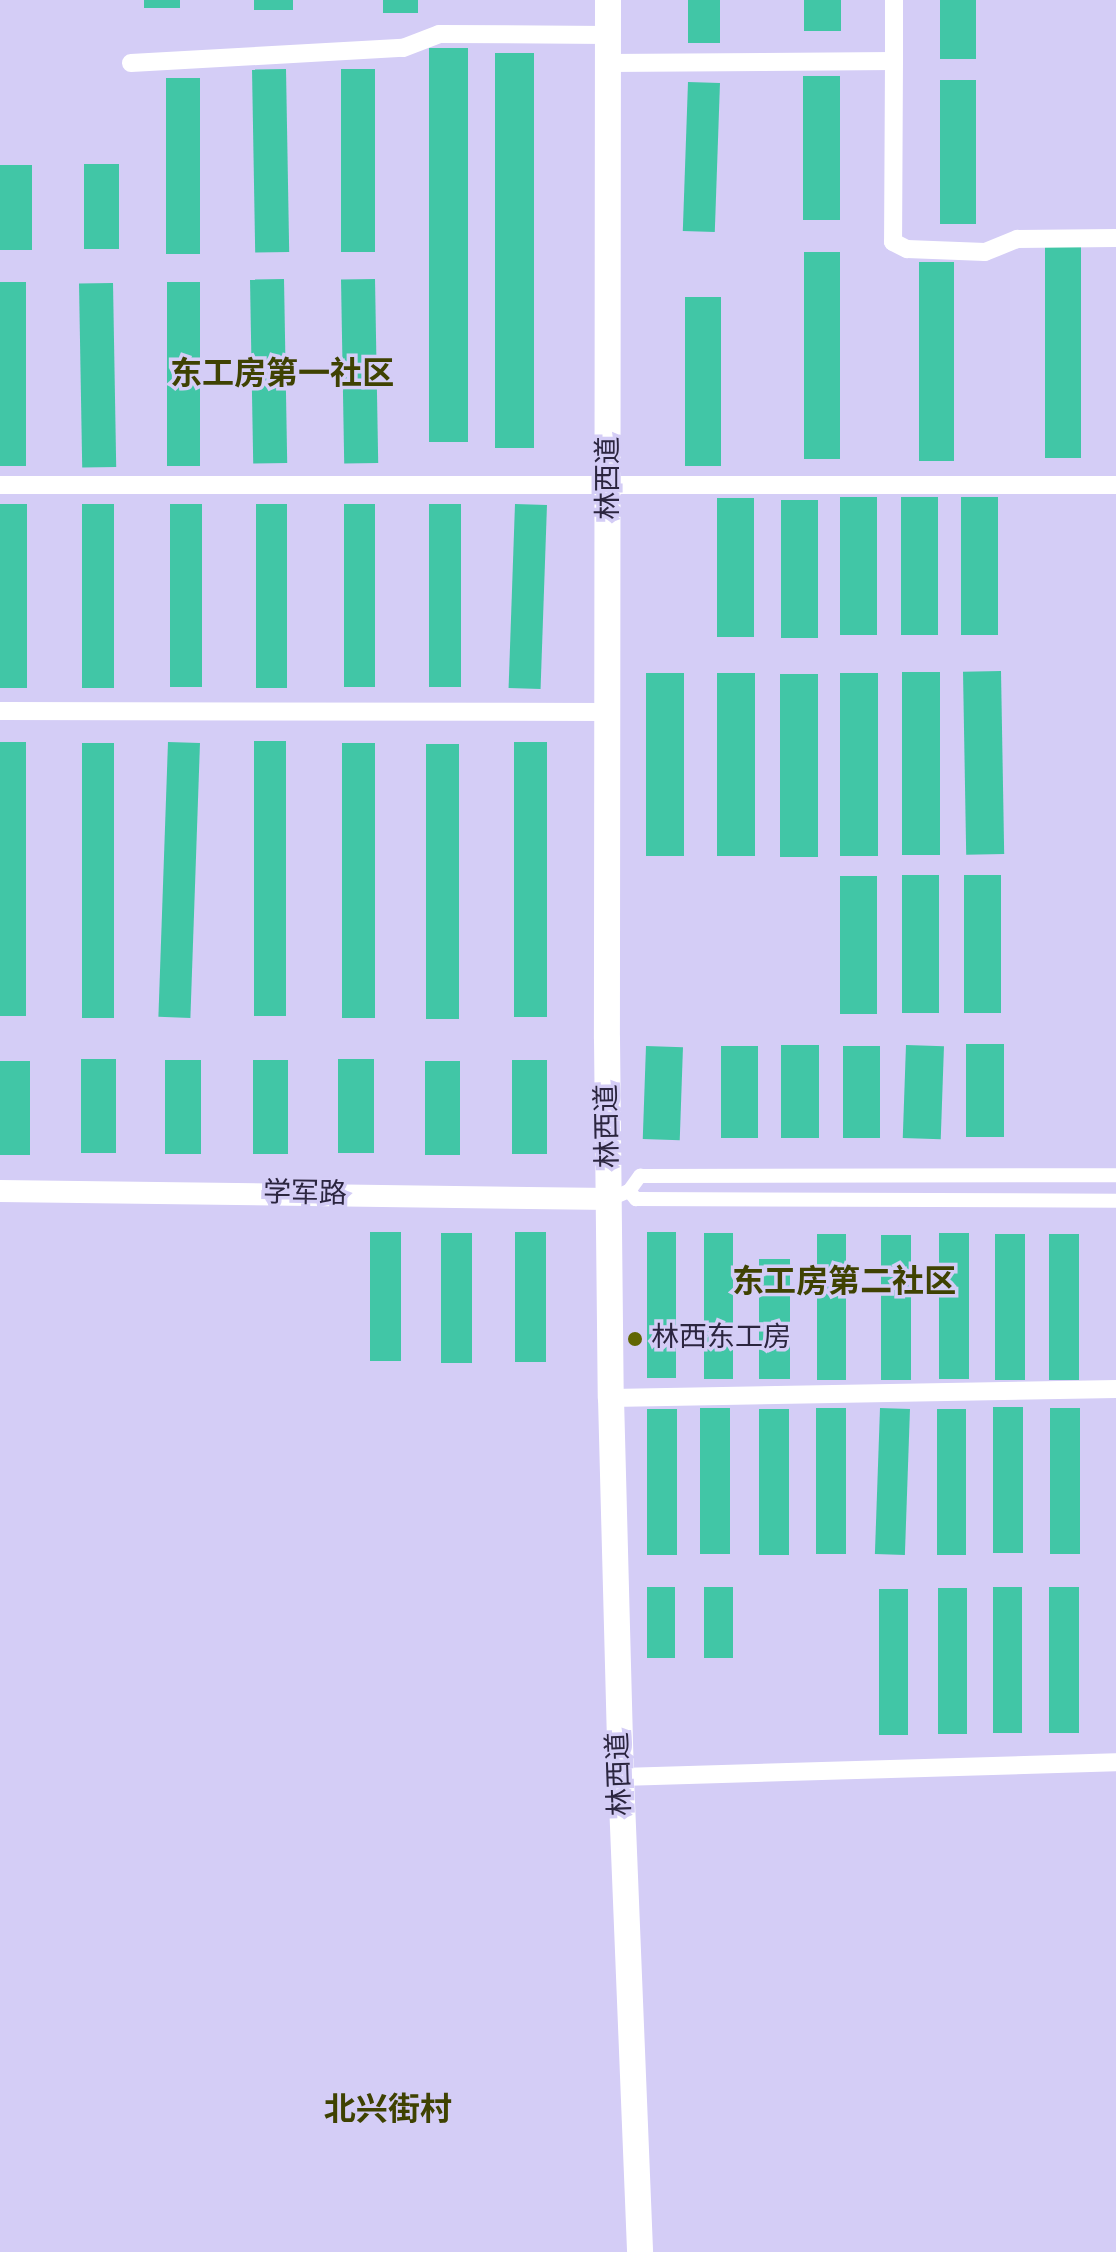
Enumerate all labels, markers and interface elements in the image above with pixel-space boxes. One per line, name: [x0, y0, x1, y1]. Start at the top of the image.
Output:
district label: 东工房第一社区: [170, 357, 394, 395]
street label: 林西道: [593, 436, 627, 520]
street label: 林西道: [591, 1084, 627, 1168]
street label: 学军路: [263, 1177, 347, 1213]
district label: 东工房第二社区: [732, 1265, 956, 1303]
place label: 林西东工房: [651, 1322, 791, 1356]
marker: 林西东工房: [626, 1330, 644, 1348]
street label: 林西道: [603, 1731, 639, 1817]
district label: 北兴街村: [324, 2093, 452, 2131]

